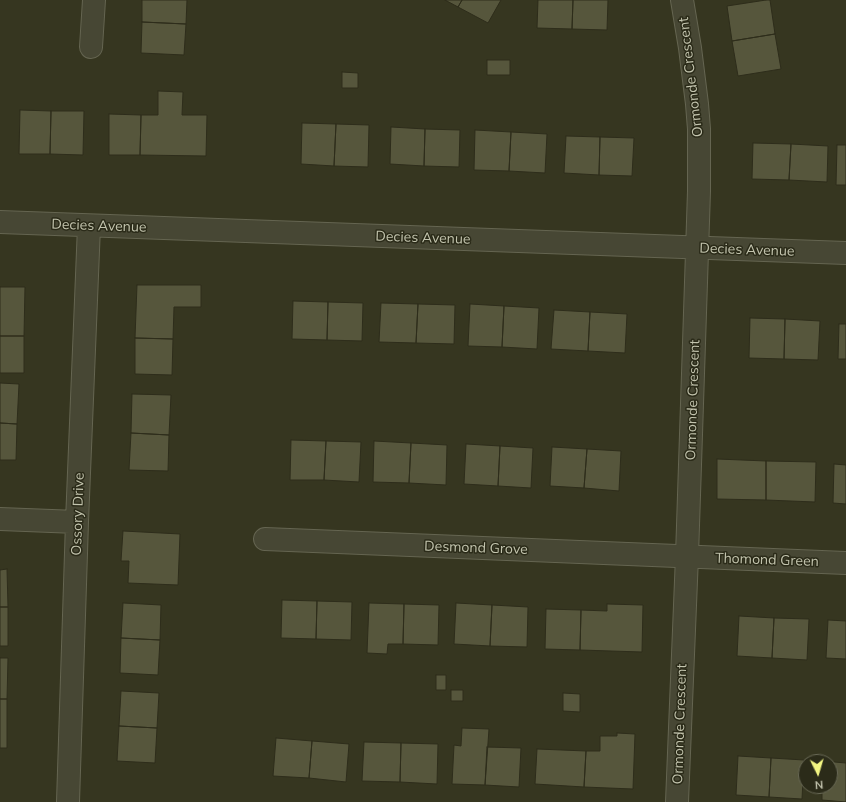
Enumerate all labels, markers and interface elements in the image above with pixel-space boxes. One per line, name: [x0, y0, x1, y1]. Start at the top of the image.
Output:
street label: Ormonde Crescent: [675, 16, 707, 138]
street label: Decies Avenue: [51, 216, 147, 236]
street label: Decies Avenue: [375, 228, 471, 248]
street label: Decies Avenue: [699, 240, 795, 260]
street label: Ormonde Crescent: [682, 339, 704, 461]
street label: Ossory Drive: [68, 472, 88, 556]
street label: Desmond Grove: [424, 538, 528, 558]
street label: Thomond Green: [715, 550, 819, 570]
street label: Ormonde Crescent: [669, 663, 691, 785]
north arrow: [798, 754, 838, 794]
text: N: [814, 778, 824, 792]

